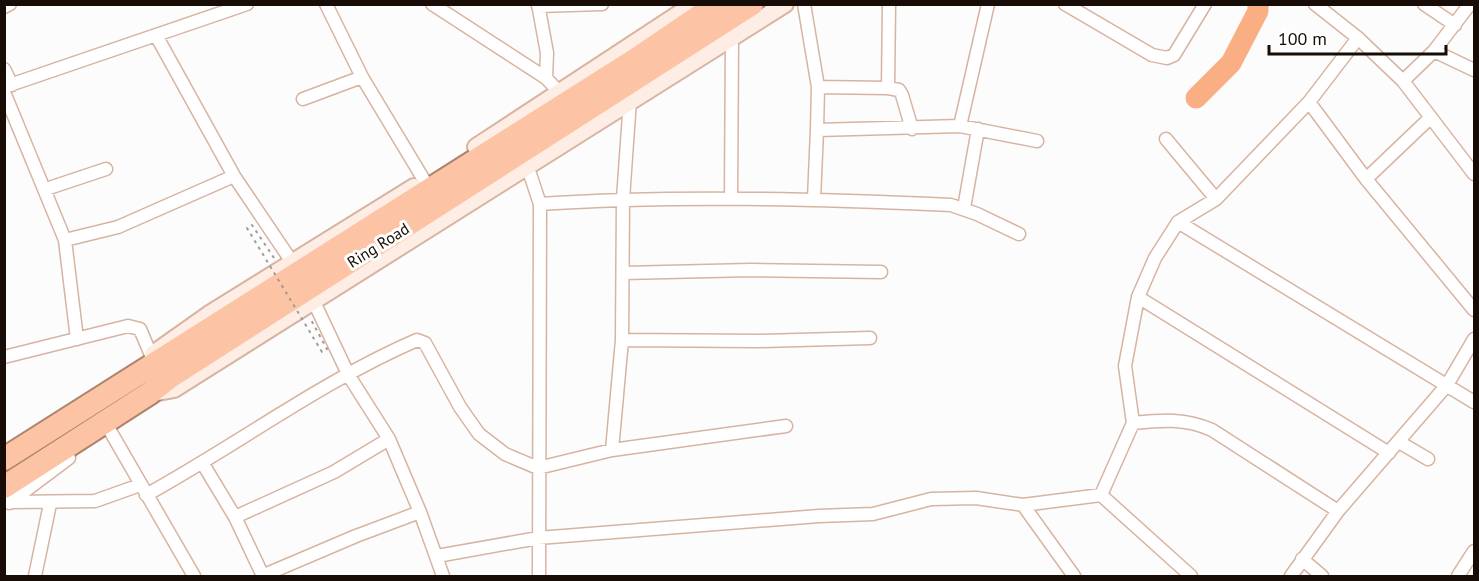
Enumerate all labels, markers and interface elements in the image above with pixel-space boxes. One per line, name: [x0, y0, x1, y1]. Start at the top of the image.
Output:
scale bar: [1269, 18, 1446, 56]
text: 100 m: [1278, 27, 1327, 50]
street label: Ring Road: [343, 218, 413, 272]

